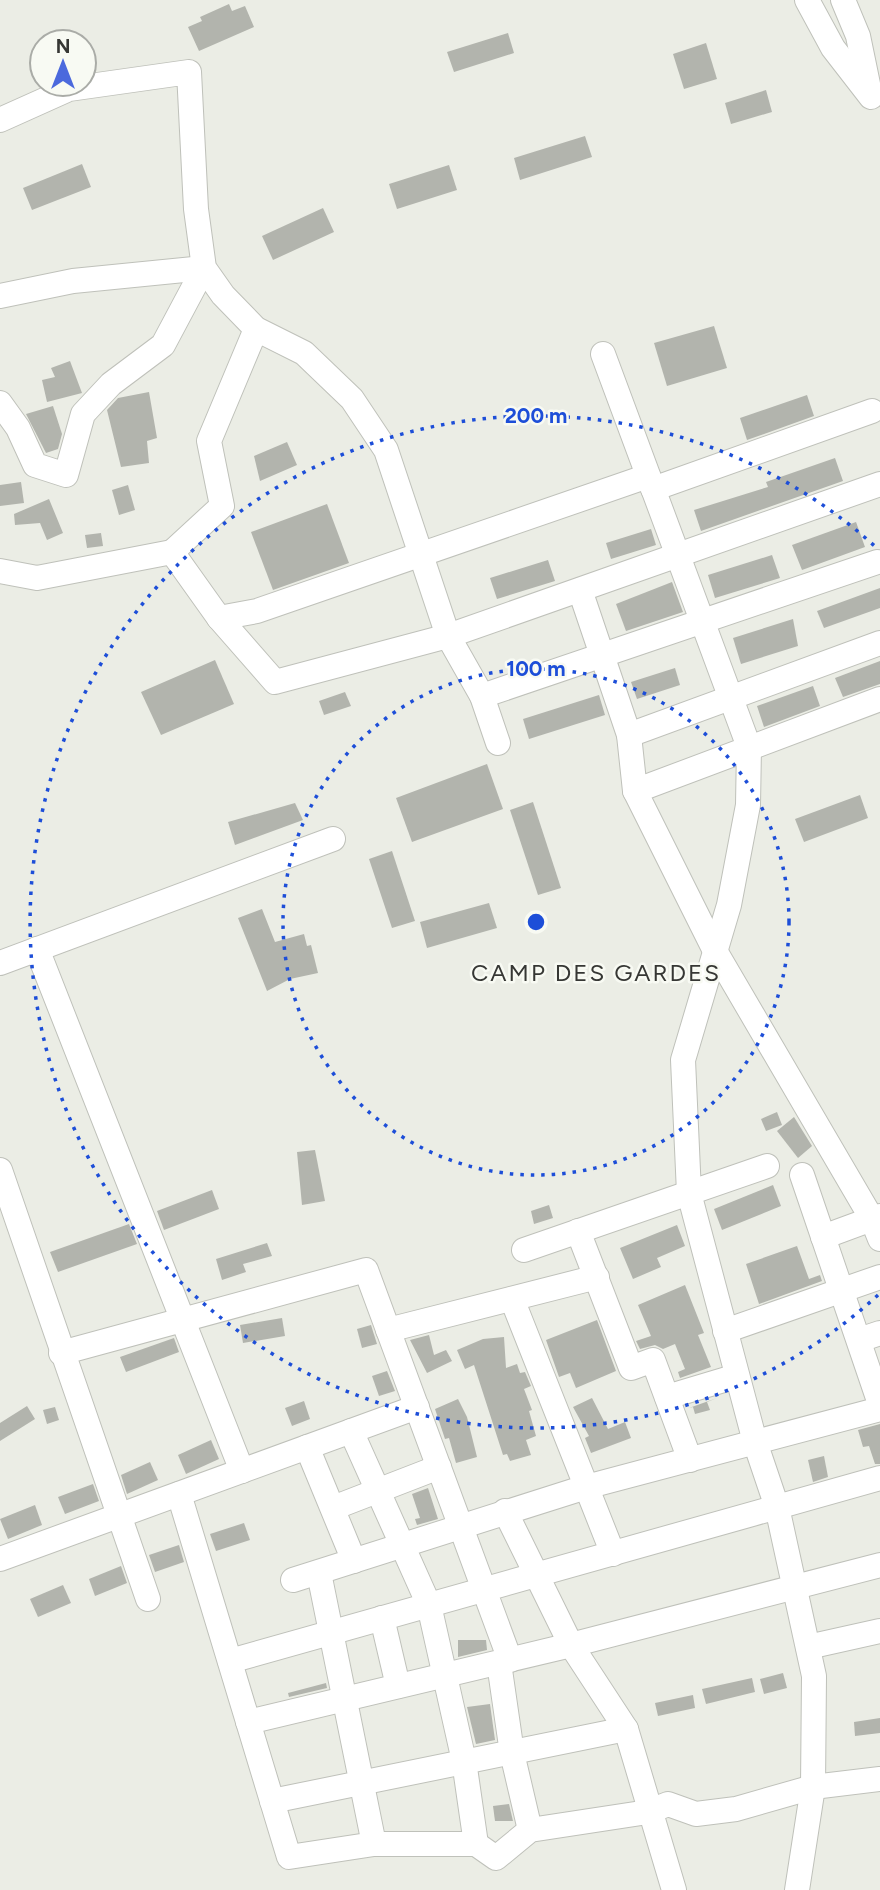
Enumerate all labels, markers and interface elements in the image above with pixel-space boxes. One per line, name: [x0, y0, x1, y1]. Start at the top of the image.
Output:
north arrow: [28, 28, 98, 98]
text: N: [56, 35, 70, 58]
text: 200 m: [505, 403, 567, 428]
text: 100 m: [506, 656, 566, 681]
centre of rings: [524, 910, 548, 934]
district label: CAMP DES GARDES: [471, 958, 721, 987]

